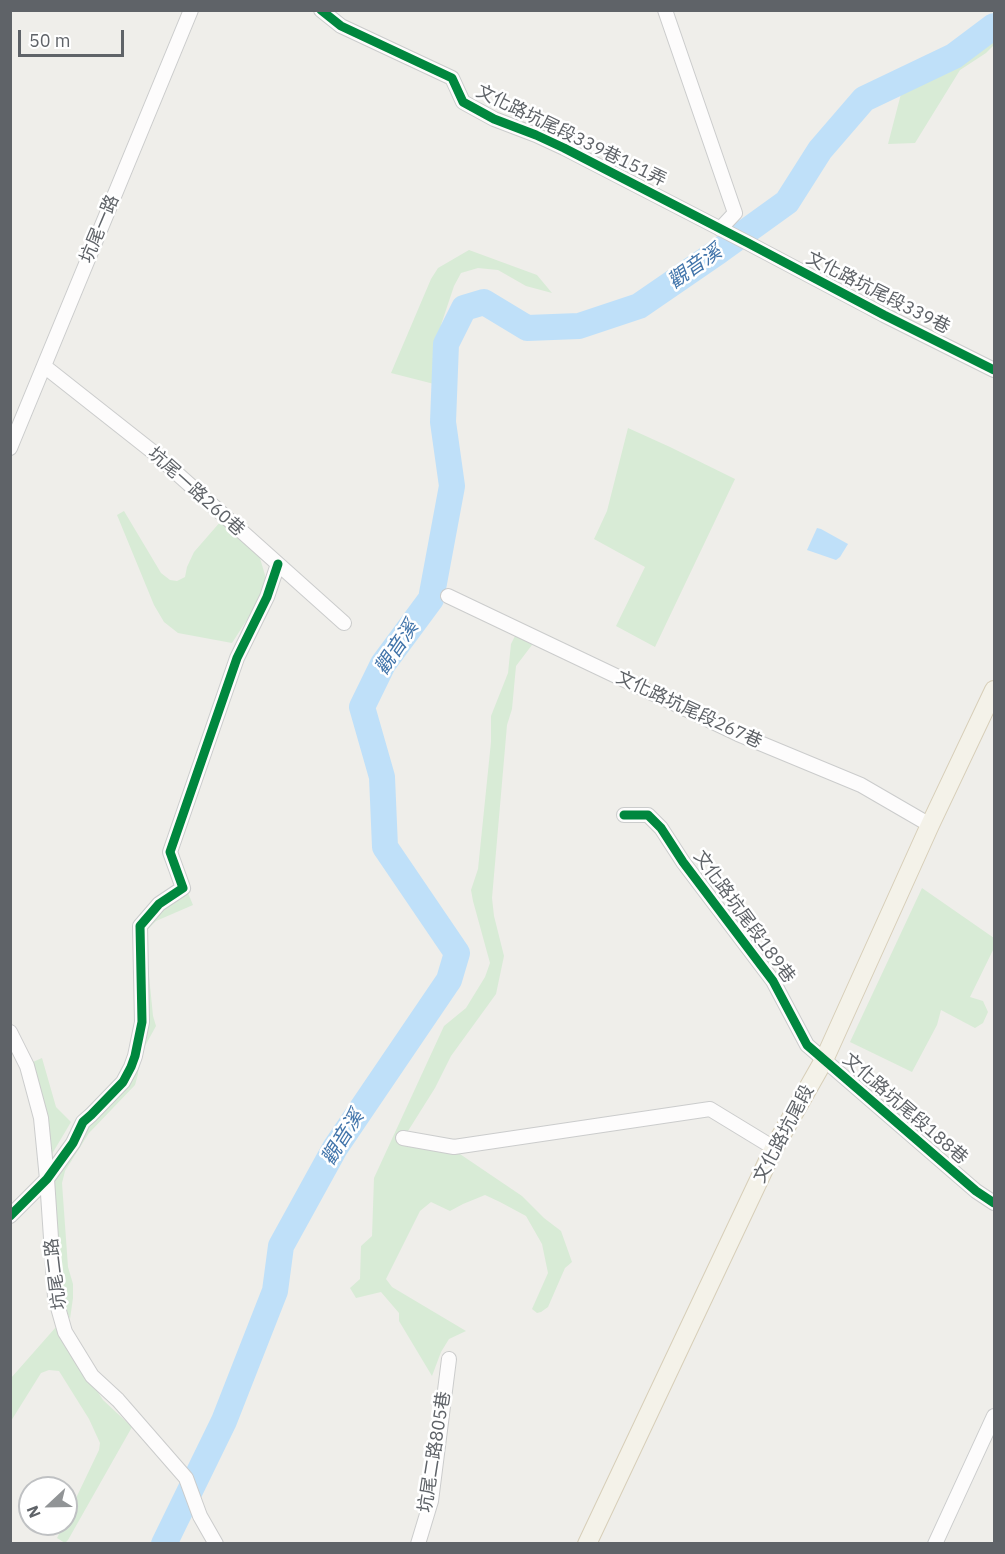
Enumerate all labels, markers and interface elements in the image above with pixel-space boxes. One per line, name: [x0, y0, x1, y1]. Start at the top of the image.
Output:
scale bar: [21, 18, 128, 56]
text: 50 m: [29, 29, 71, 52]
street label: 文化路坑尾段339巷151弄: [472, 81, 670, 191]
street label: 坑尾一路: [76, 192, 124, 266]
water label: 觀音溪: [664, 240, 726, 294]
street label: 文化路坑尾段339巷: [803, 247, 953, 339]
street label: 坑尾一路260巷: [143, 443, 249, 541]
water label: 觀音溪: [370, 616, 424, 680]
street label: 文化路坑尾段267巷: [613, 667, 765, 753]
street label: 文化路坑尾段189巷: [689, 847, 799, 987]
street label: 文化路坑尾段188巷: [838, 1049, 972, 1169]
street label: 文化路坑尾段: [749, 1081, 819, 1187]
water label: 觀音溪: [317, 1106, 369, 1170]
street label: 坑尾二路: [41, 1237, 71, 1311]
street label: 坑尾二路805巷: [415, 1390, 455, 1514]
north arrow: [18, 1476, 78, 1536]
text: N: [22, 1503, 45, 1521]

